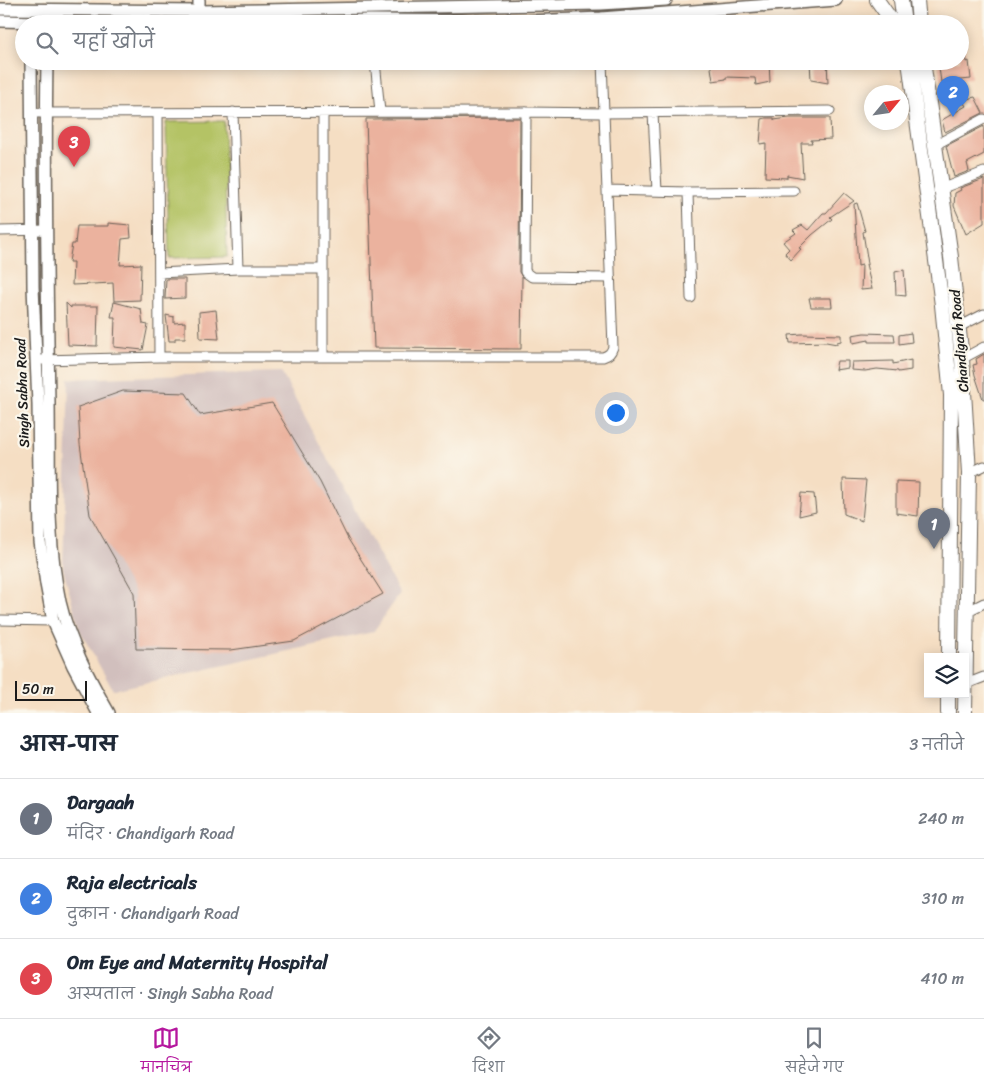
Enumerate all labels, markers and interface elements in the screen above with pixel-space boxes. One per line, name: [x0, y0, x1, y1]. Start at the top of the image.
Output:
search box: [15, 15, 969, 70]
text: यहाँ खोजें: [73, 25, 155, 58]
icon: search: [33, 29, 61, 57]
pin: 2: [937, 76, 969, 117]
north arrow: [864, 85, 909, 130]
pin: 3: [58, 126, 90, 167]
street label: Chandigarh Road: [942, 287, 976, 393]
street label: Singh Sabha Road: [8, 336, 37, 448]
your location: [603, 400, 629, 426]
pin: 1: [918, 508, 950, 549]
map controls: [924, 653, 969, 698]
button: layers: [924, 653, 969, 698]
text: 50 m: [22, 677, 54, 702]
scale bar: [15, 678, 88, 701]
text: आस-पास: [20, 725, 117, 763]
text: 3 नतीजे: [910, 730, 964, 759]
text: Dargaah: [67, 786, 134, 819]
text: 1: [33, 804, 39, 833]
text: 240 m: [918, 804, 964, 833]
text: मंदिर · Chandigarh Road: [67, 819, 234, 848]
text: Raja electricals: [67, 866, 197, 899]
text: 2: [31, 884, 41, 913]
text: 310 m: [922, 884, 964, 913]
text: दुकान · Chandigarh Road: [67, 899, 239, 928]
text: Om Eye and Maternity Hospital: [67, 946, 328, 979]
text: 3: [32, 964, 40, 993]
text: 410 m: [921, 964, 964, 993]
text: अस्पताल · Singh Sabha Road: [67, 979, 273, 1008]
tab: मानचित्र: [140, 1024, 192, 1083]
tab: दिशा: [473, 1024, 504, 1083]
tab: सहेजे गए: [785, 1024, 844, 1083]

